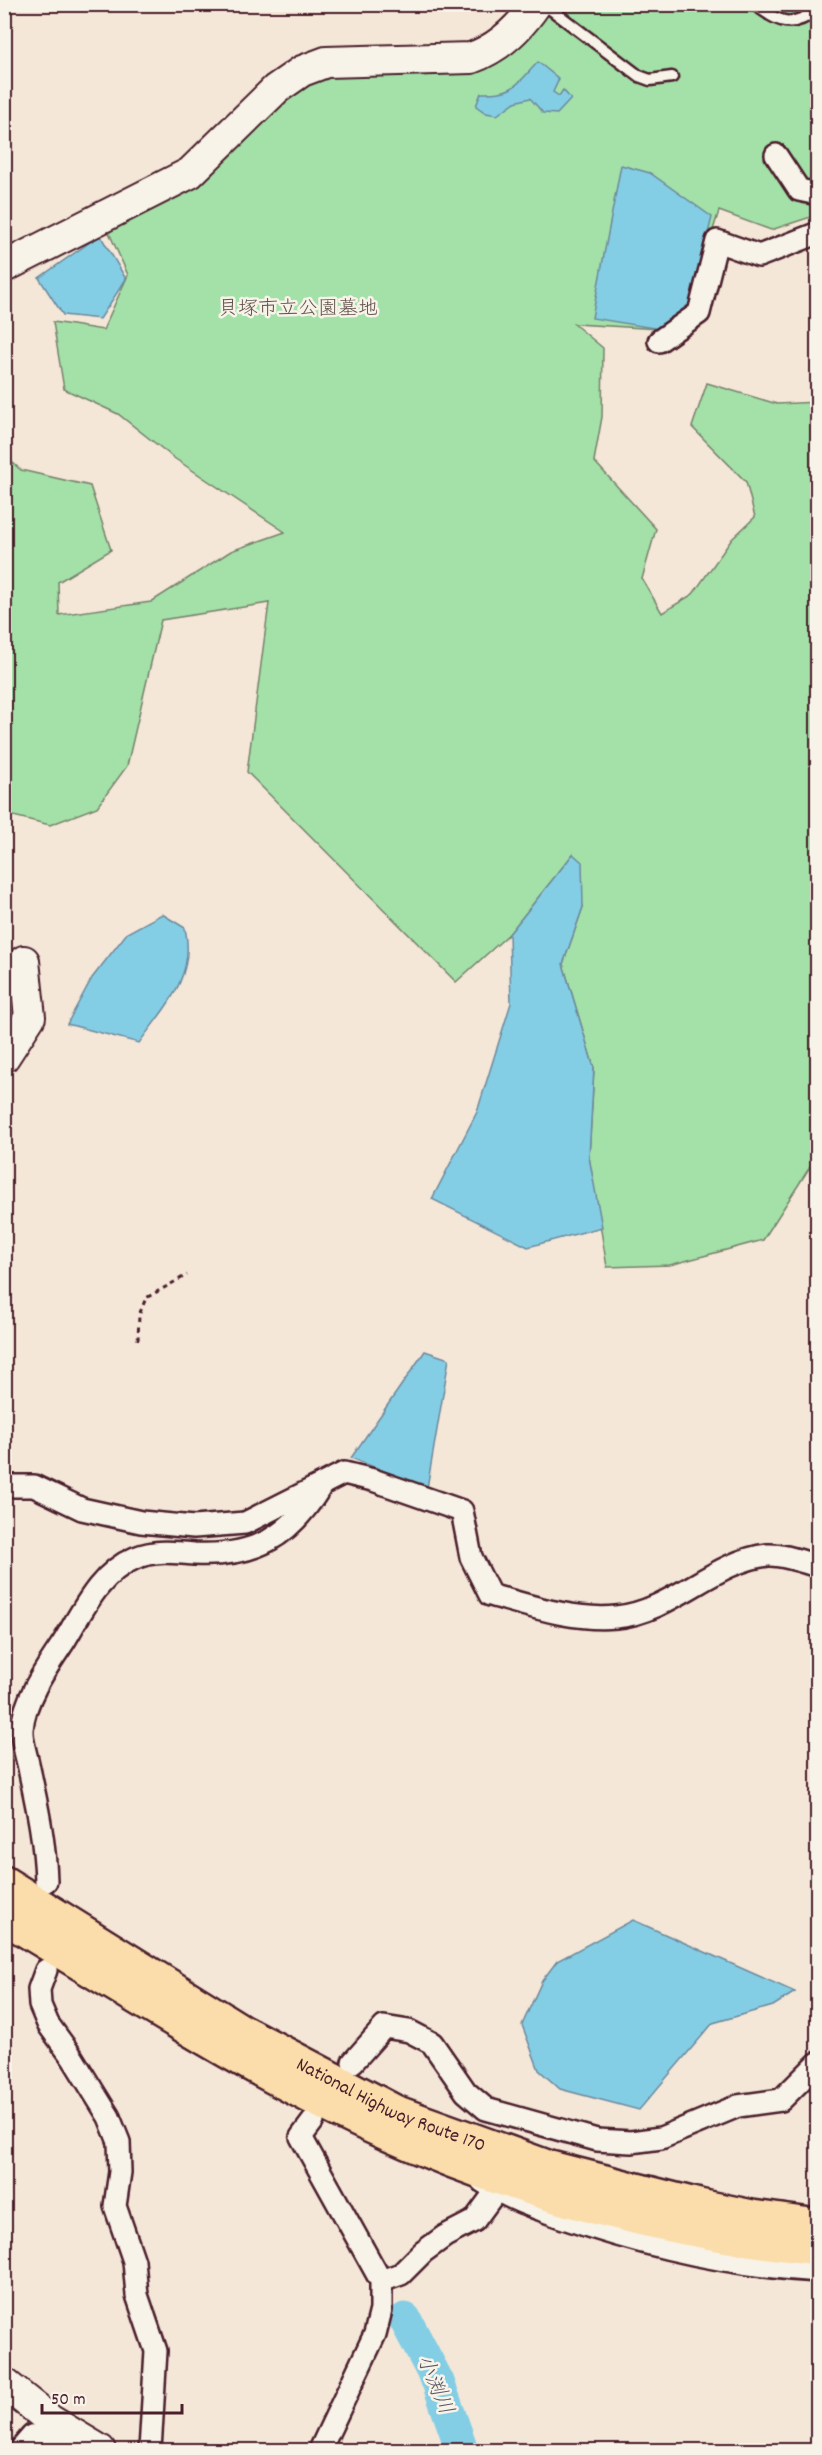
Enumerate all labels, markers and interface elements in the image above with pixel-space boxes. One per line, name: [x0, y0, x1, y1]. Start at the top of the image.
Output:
park label: 貝塚市立公園墓地: [218, 296, 378, 324]
street label: National Highway Route 170: [291, 2052, 489, 2161]
water label: 小渕川: [407, 2350, 459, 2420]
scale bar: [42, 2377, 182, 2415]
text: 50 m: [51, 2388, 86, 2413]

